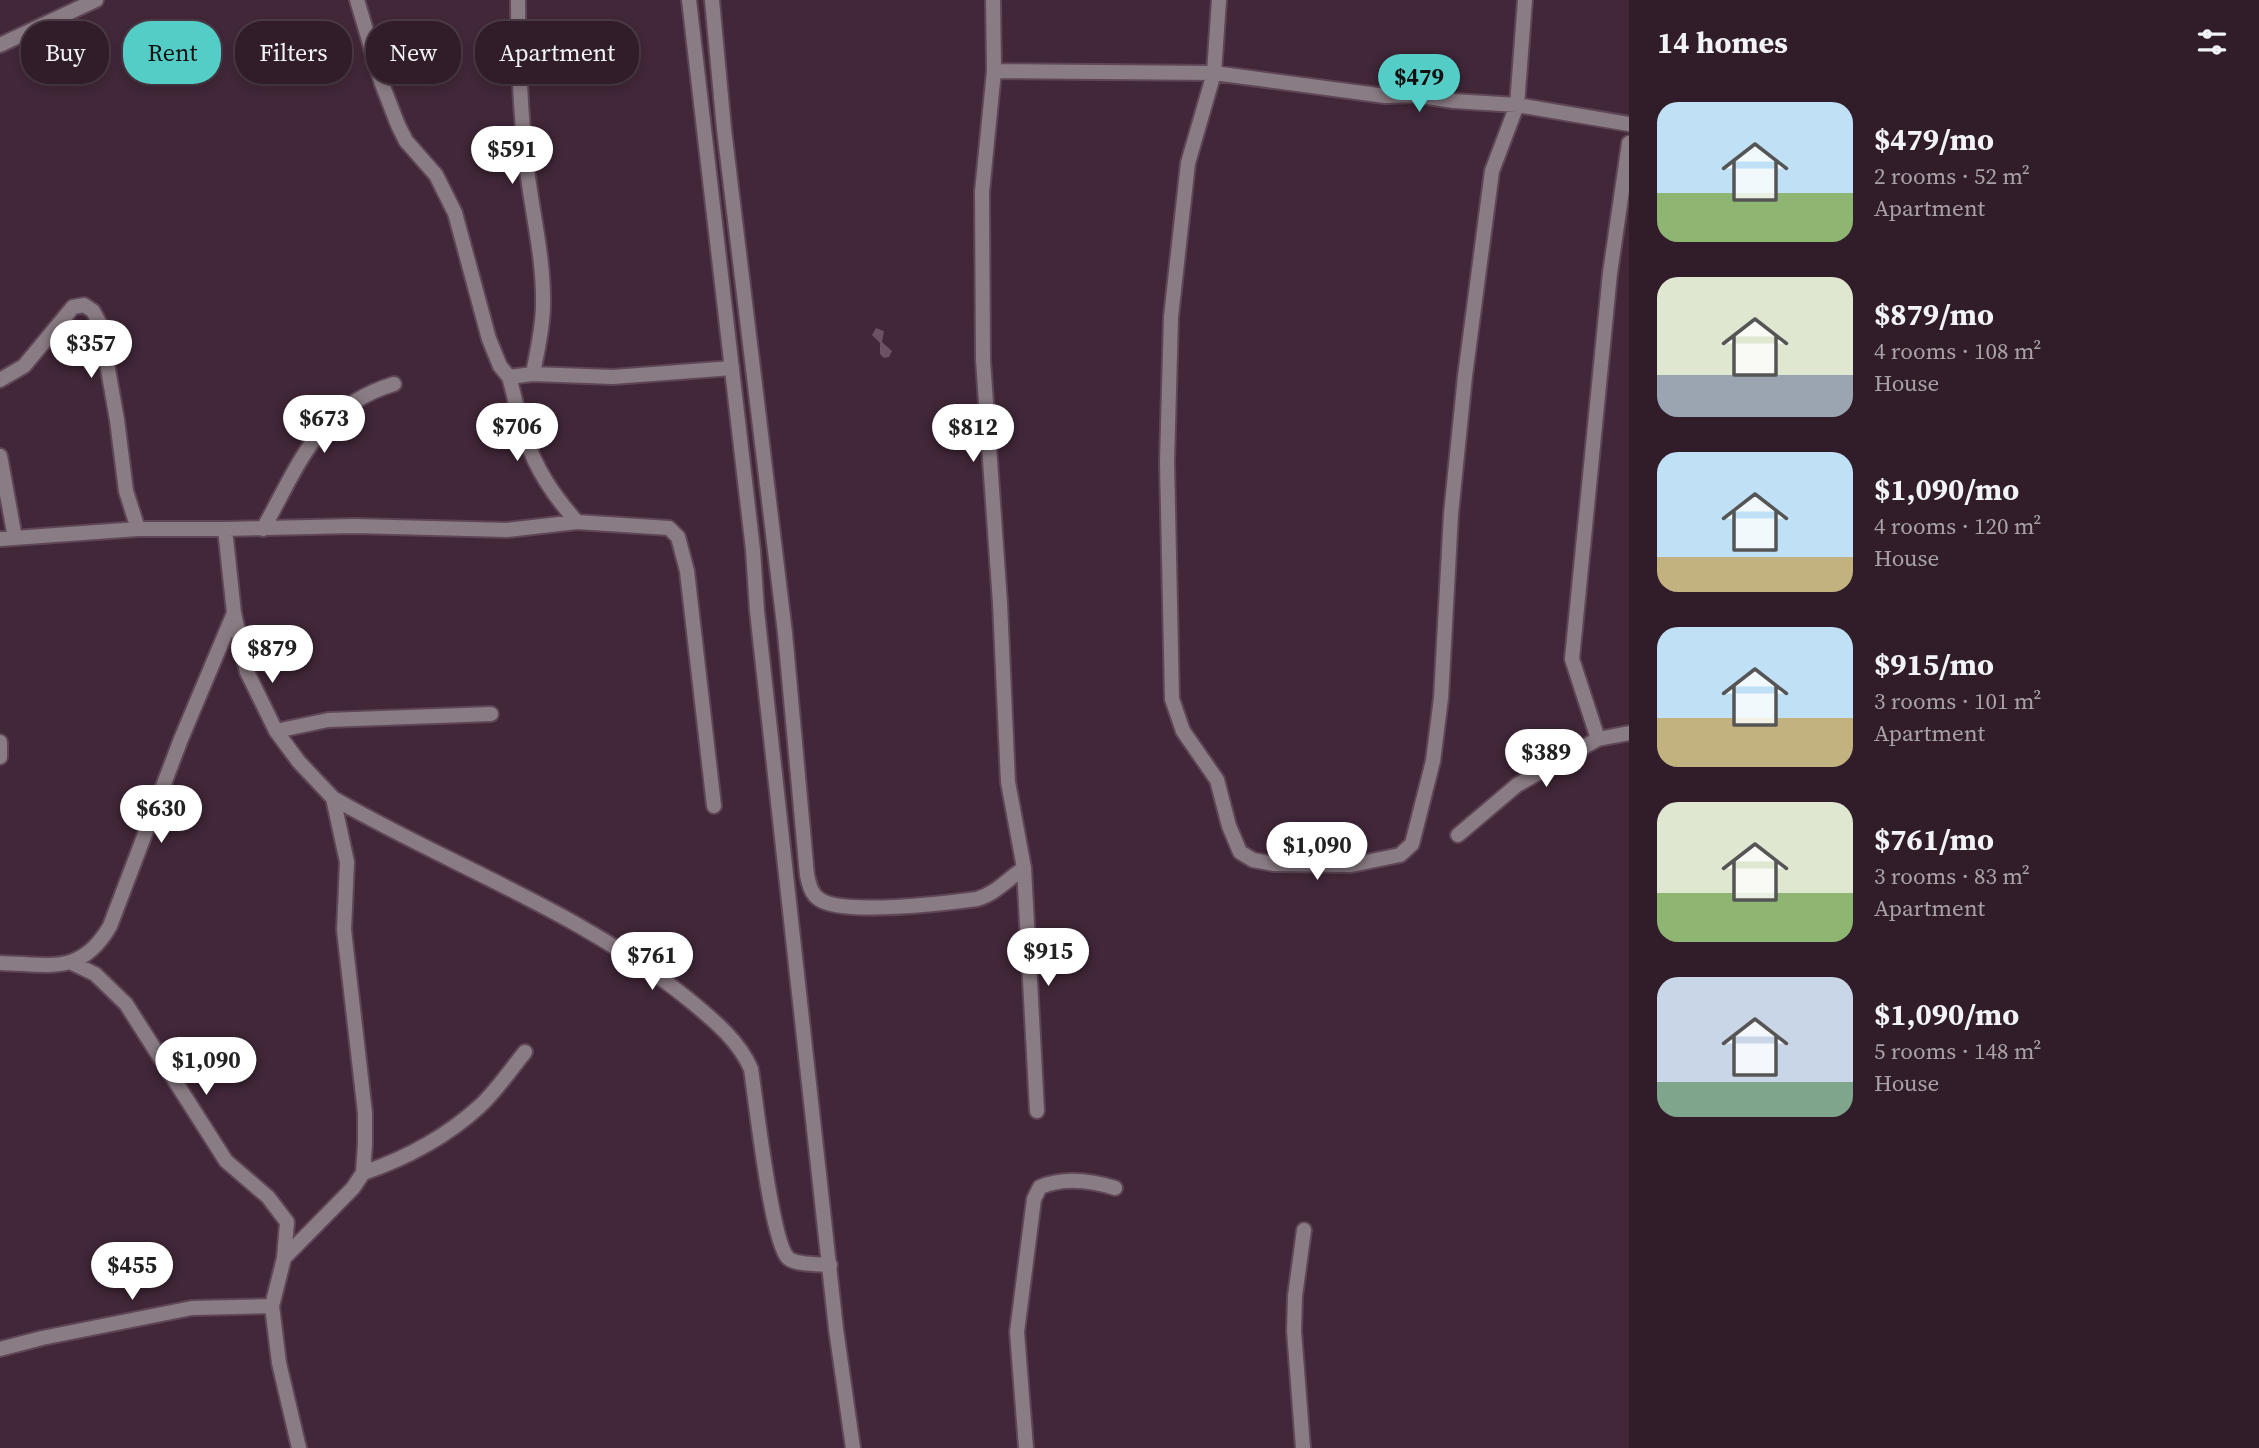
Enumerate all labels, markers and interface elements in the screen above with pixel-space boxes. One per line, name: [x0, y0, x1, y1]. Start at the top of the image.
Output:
chip: Buy: [21, 21, 109, 84]
chip: Rent: [123, 21, 221, 84]
chip: Filters: [235, 21, 352, 84]
chip: New: [366, 21, 461, 84]
chip: Apartment: [475, 21, 639, 84]
text: 14 homes: [1657, 22, 1788, 63]
icon: filters: [2193, 23, 2231, 61]
pin: $479: [1378, 54, 1460, 114]
text: $479: [1394, 61, 1444, 93]
text: $479/mo: [1874, 119, 1994, 160]
pin: $591: [471, 127, 553, 186]
icon: home: [1713, 130, 1797, 214]
text: $591: [487, 133, 537, 165]
text: 2 rooms · 52 m²: [1874, 160, 2030, 192]
text: Apartment: [1874, 192, 1985, 224]
text: $879/mo: [1874, 294, 1994, 335]
icon: home: [1713, 305, 1797, 389]
pin: $357: [50, 320, 132, 380]
text: $357: [66, 327, 116, 359]
text: 4 rooms · 108 m²: [1874, 335, 2041, 367]
text: House: [1874, 367, 1939, 399]
pin: $673: [283, 396, 365, 455]
text: $673: [299, 402, 349, 434]
pin: $706: [476, 404, 558, 463]
pin: $812: [932, 405, 1014, 464]
text: $706: [492, 410, 542, 442]
text: $812: [948, 411, 998, 443]
text: $1,090/mo: [1874, 469, 2019, 510]
icon: home: [1713, 480, 1797, 564]
text: 4 rooms · 120 m²: [1874, 510, 2041, 542]
text: House: [1874, 542, 1939, 574]
pin: $879: [231, 626, 313, 685]
text: $879: [247, 632, 297, 664]
text: $915/mo: [1874, 644, 1994, 685]
icon: home: [1713, 655, 1797, 739]
text: 3 rooms · 101 m²: [1874, 685, 2041, 717]
text: Apartment: [1874, 717, 1985, 749]
pin: $389: [1505, 730, 1587, 789]
text: $389: [1521, 736, 1571, 768]
pin: $630: [120, 786, 202, 845]
text: $630: [136, 792, 186, 824]
text: $761/mo: [1874, 819, 1994, 860]
pin: $1,090: [1260, 822, 1374, 882]
text: $1,090: [1282, 829, 1352, 861]
icon: home: [1713, 830, 1797, 914]
text: 3 rooms · 83 m²: [1874, 860, 2030, 892]
text: Apartment: [1874, 892, 1985, 924]
pin: $915: [1007, 928, 1089, 988]
pin: $761: [611, 932, 693, 992]
text: $915: [1023, 935, 1073, 967]
text: $761: [627, 939, 677, 971]
text: $1,090/mo: [1874, 994, 2019, 1035]
icon: home: [1713, 1005, 1797, 1089]
text: 5 rooms · 148 m²: [1874, 1035, 2041, 1067]
pin: $1,090: [149, 1038, 263, 1097]
text: $1,090: [171, 1044, 241, 1076]
text: House: [1874, 1067, 1939, 1099]
pin: $455: [91, 1242, 173, 1302]
text: $455: [107, 1249, 157, 1281]

